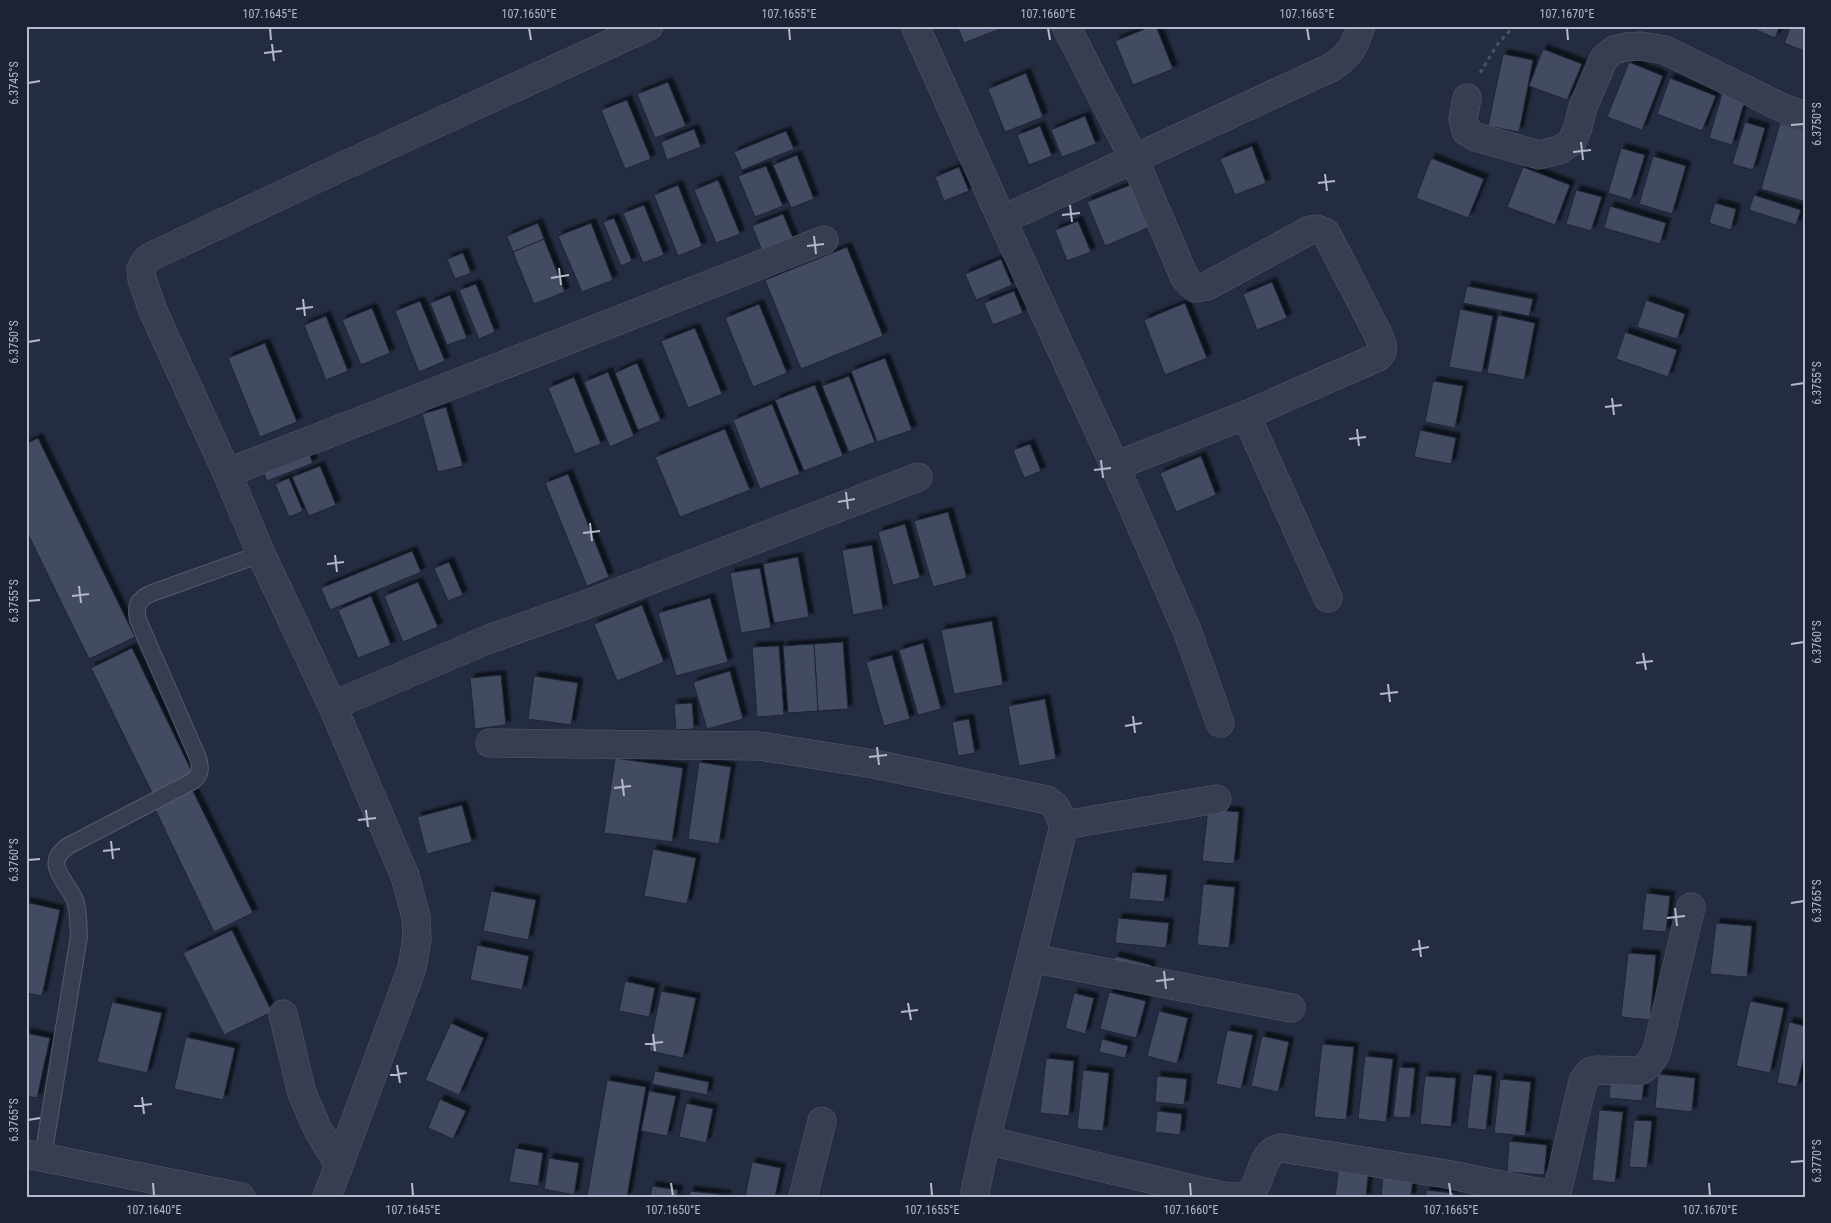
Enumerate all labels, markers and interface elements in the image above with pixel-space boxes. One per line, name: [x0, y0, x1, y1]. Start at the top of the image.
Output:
text: 107.1645°E: [242, 7, 298, 21]
text: 107.1650°E: [501, 7, 557, 21]
text: 107.1655°E: [761, 7, 817, 21]
text: 107.1660°E: [1020, 7, 1076, 21]
text: 107.1665°E: [1279, 7, 1335, 21]
text: 107.1670°E: [1539, 7, 1595, 21]
text: 6.3745°S: [7, 61, 21, 105]
text: 6.3750°S: [1810, 102, 1824, 146]
text: 6.3750°S: [7, 320, 21, 364]
text: 6.3755°S: [1810, 361, 1824, 405]
text: 6.3755°S: [7, 579, 21, 623]
text: 6.3760°S: [1810, 620, 1824, 664]
text: 6.3760°S: [7, 838, 21, 882]
text: 6.3765°S: [1810, 879, 1824, 923]
text: 6.3765°S: [7, 1098, 21, 1142]
text: 6.3770°S: [1810, 1139, 1824, 1183]
text: 107.1640°E: [126, 1203, 182, 1217]
text: 107.1645°E: [385, 1203, 441, 1217]
text: 107.1650°E: [645, 1203, 701, 1217]
text: 107.1655°E: [904, 1203, 960, 1217]
text: 107.1660°E: [1163, 1203, 1219, 1217]
text: 107.1665°E: [1423, 1203, 1479, 1217]
text: 107.1670°E: [1682, 1203, 1738, 1217]

